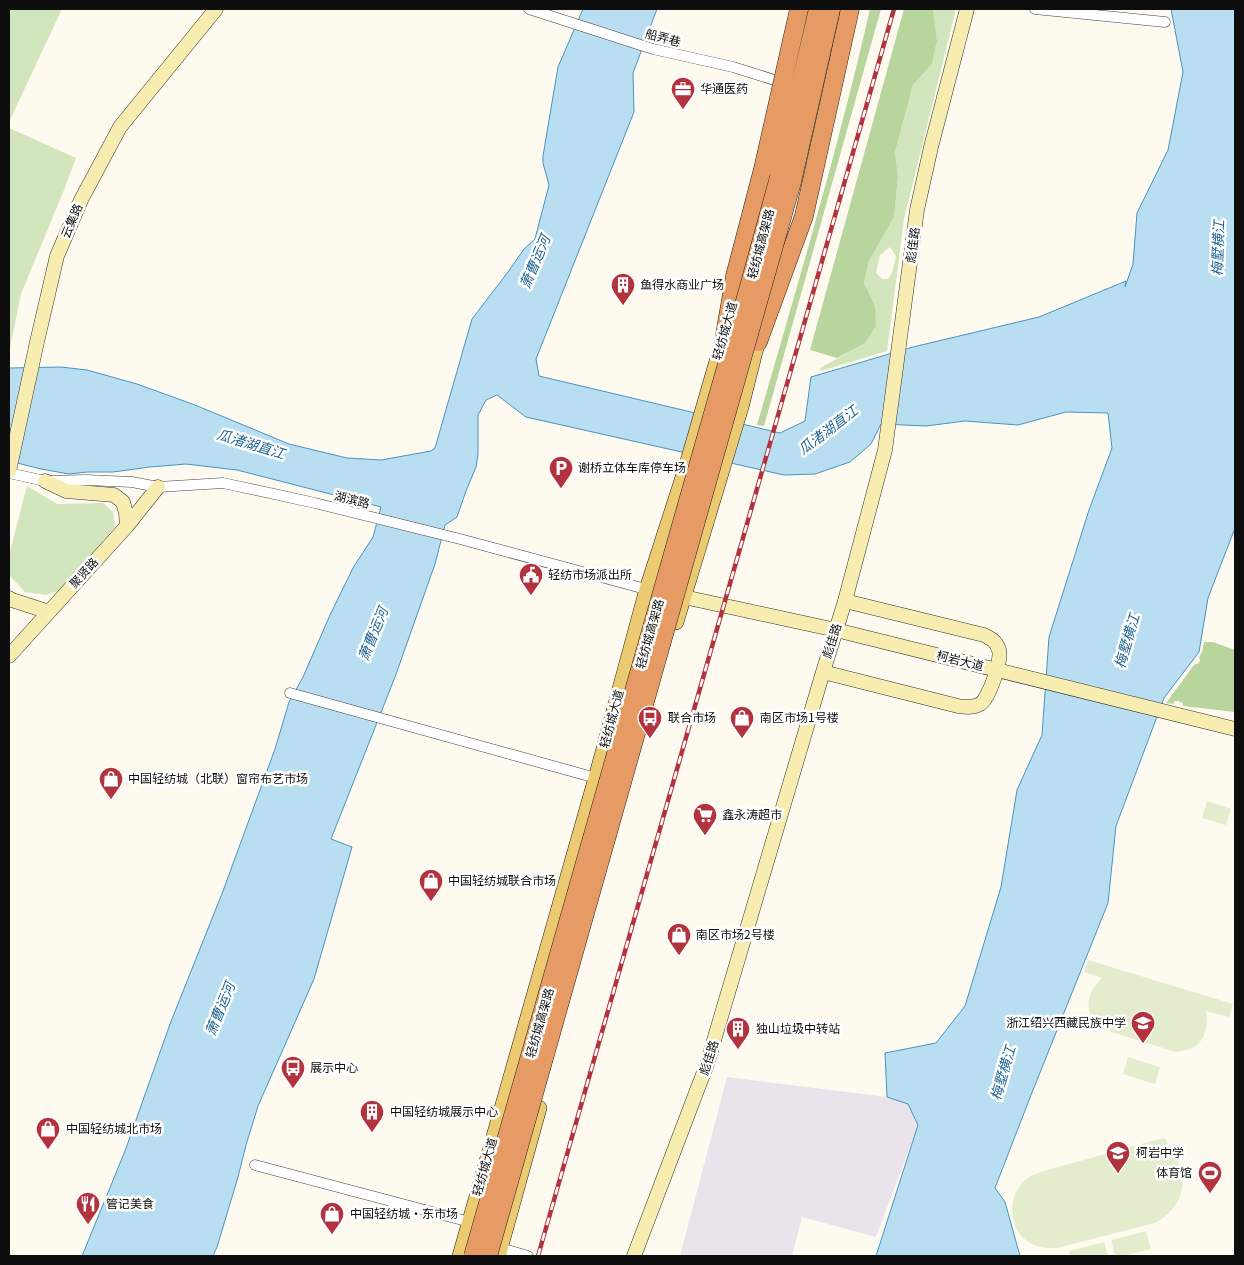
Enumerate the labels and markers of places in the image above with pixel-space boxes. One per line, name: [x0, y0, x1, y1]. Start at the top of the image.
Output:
office icon: 华通医药: [670, 76, 696, 110]
place label: 华通医药: [700, 79, 748, 96]
building icon: 鱼得水商业广场: [610, 272, 636, 306]
place label: 鱼得水商业广场: [640, 275, 724, 292]
parking icon: 谢桥立体车库停车场: [548, 455, 574, 489]
place label: 谢桥立体车库停车场: [578, 458, 686, 475]
public building icon: 轻纺市场派出所: [518, 562, 544, 596]
place label: 轻纺市场派出所: [548, 565, 632, 582]
bus stop icon: 联合市场: [637, 705, 663, 739]
shop icon: 南区市场1号楼: [729, 705, 755, 739]
place label: 联合市场: [668, 708, 716, 725]
place label: 南区市场1号楼: [760, 708, 839, 725]
shop icon: 中国轻纺城（北联）窗帘布艺市场: [98, 766, 124, 800]
place label: 中国轻纺城（北联）窗帘布艺市场: [128, 769, 308, 786]
supermarket icon: 鑫永涛超市: [692, 802, 718, 836]
place label: 鑫永涛超市: [722, 805, 782, 822]
shop icon: 中国轻纺城联合市场: [418, 868, 444, 902]
place label: 中国轻纺城联合市场: [448, 871, 556, 888]
shop icon: 南区市场2号楼: [666, 922, 692, 956]
place label: 南区市场2号楼: [696, 925, 775, 942]
school or university icon: 浙江绍兴西藏民族中学: [1130, 1010, 1156, 1044]
place label: 浙江绍兴西藏民族中学: [1006, 1013, 1126, 1030]
building icon: 独山垃圾中转站: [725, 1016, 751, 1050]
place label: 独山垃圾中转站: [756, 1019, 840, 1036]
bus stop icon: 展示中心: [280, 1055, 306, 1089]
place label: 展示中心: [310, 1058, 358, 1075]
building icon: 中国轻纺城展示中心: [359, 1099, 385, 1133]
place label: 中国轻纺城展示中心: [390, 1102, 498, 1119]
shop icon: 中国轻纺城北市场: [35, 1116, 61, 1150]
place label: 中国轻纺城北市场: [66, 1119, 162, 1136]
school or university icon: 柯岩中学: [1105, 1140, 1131, 1174]
place label: 柯岩中学: [1136, 1143, 1184, 1160]
sports icon: 体育馆: [1197, 1160, 1223, 1194]
place label: 体育馆: [1156, 1163, 1192, 1180]
restaurant icon: 管记美食: [75, 1191, 101, 1225]
place label: 管记美食: [106, 1194, 154, 1211]
shop icon: 中国轻纺城·东市场: [319, 1201, 345, 1235]
place label: 中国轻纺城·东市场: [350, 1204, 458, 1221]

